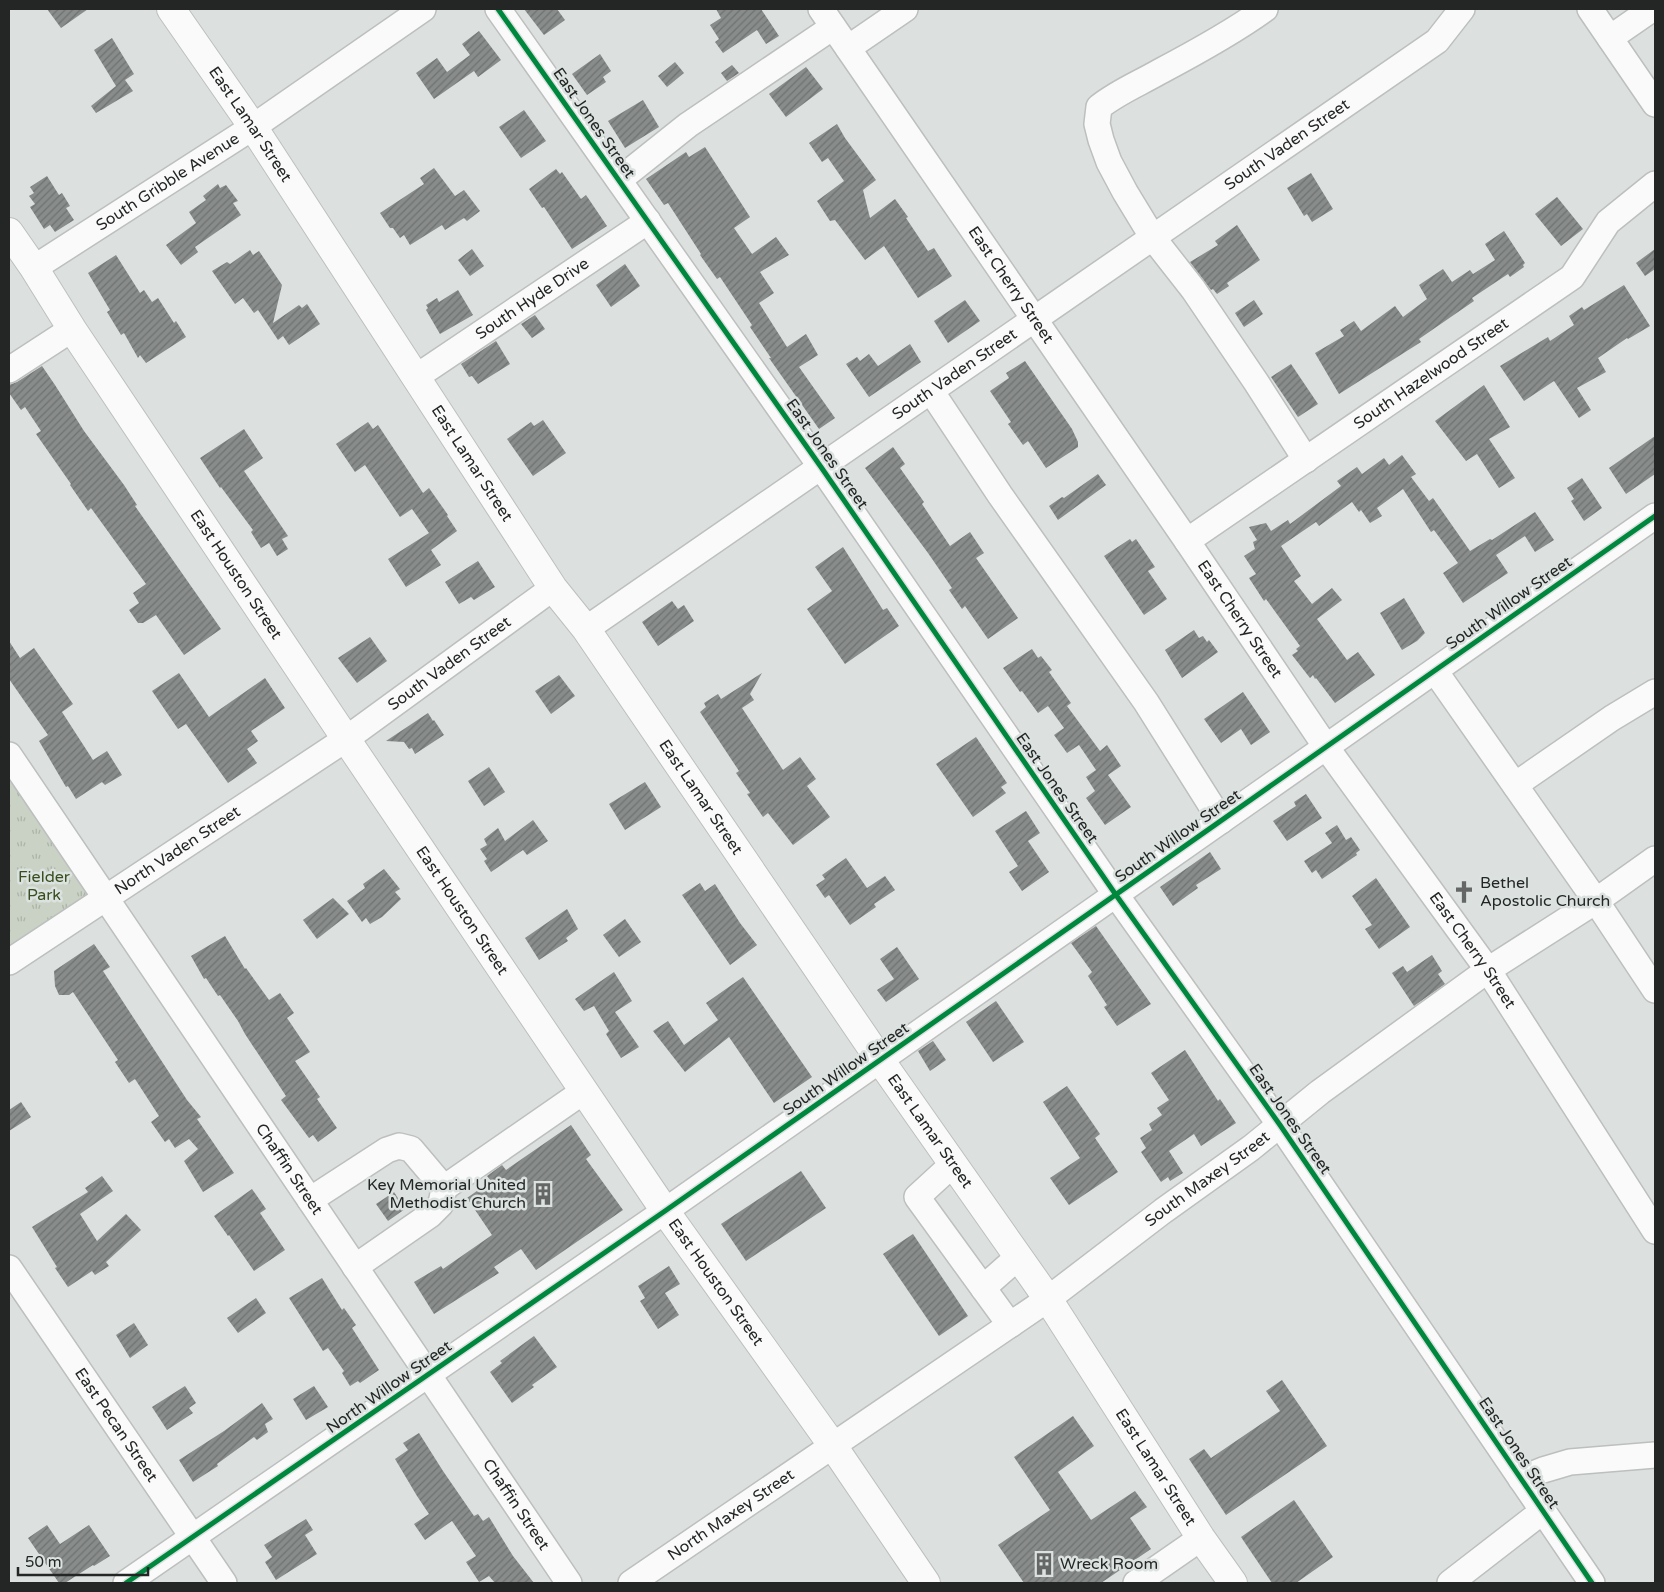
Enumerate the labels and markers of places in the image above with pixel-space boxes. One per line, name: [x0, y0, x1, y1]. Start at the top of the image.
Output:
place label: Bethel Apostolic Church: [1480, 873, 1610, 911]
church icon: Bethel Apostolic Church: [1451, 879, 1477, 905]
place label: Key Memorial United Methodist Church: [367, 1175, 526, 1213]
building icon: Key Memorial United Methodist Church: [530, 1181, 556, 1207]
building icon: Wreck Room: [1031, 1551, 1057, 1577]
place label: Wreck Room: [1060, 1554, 1158, 1574]

